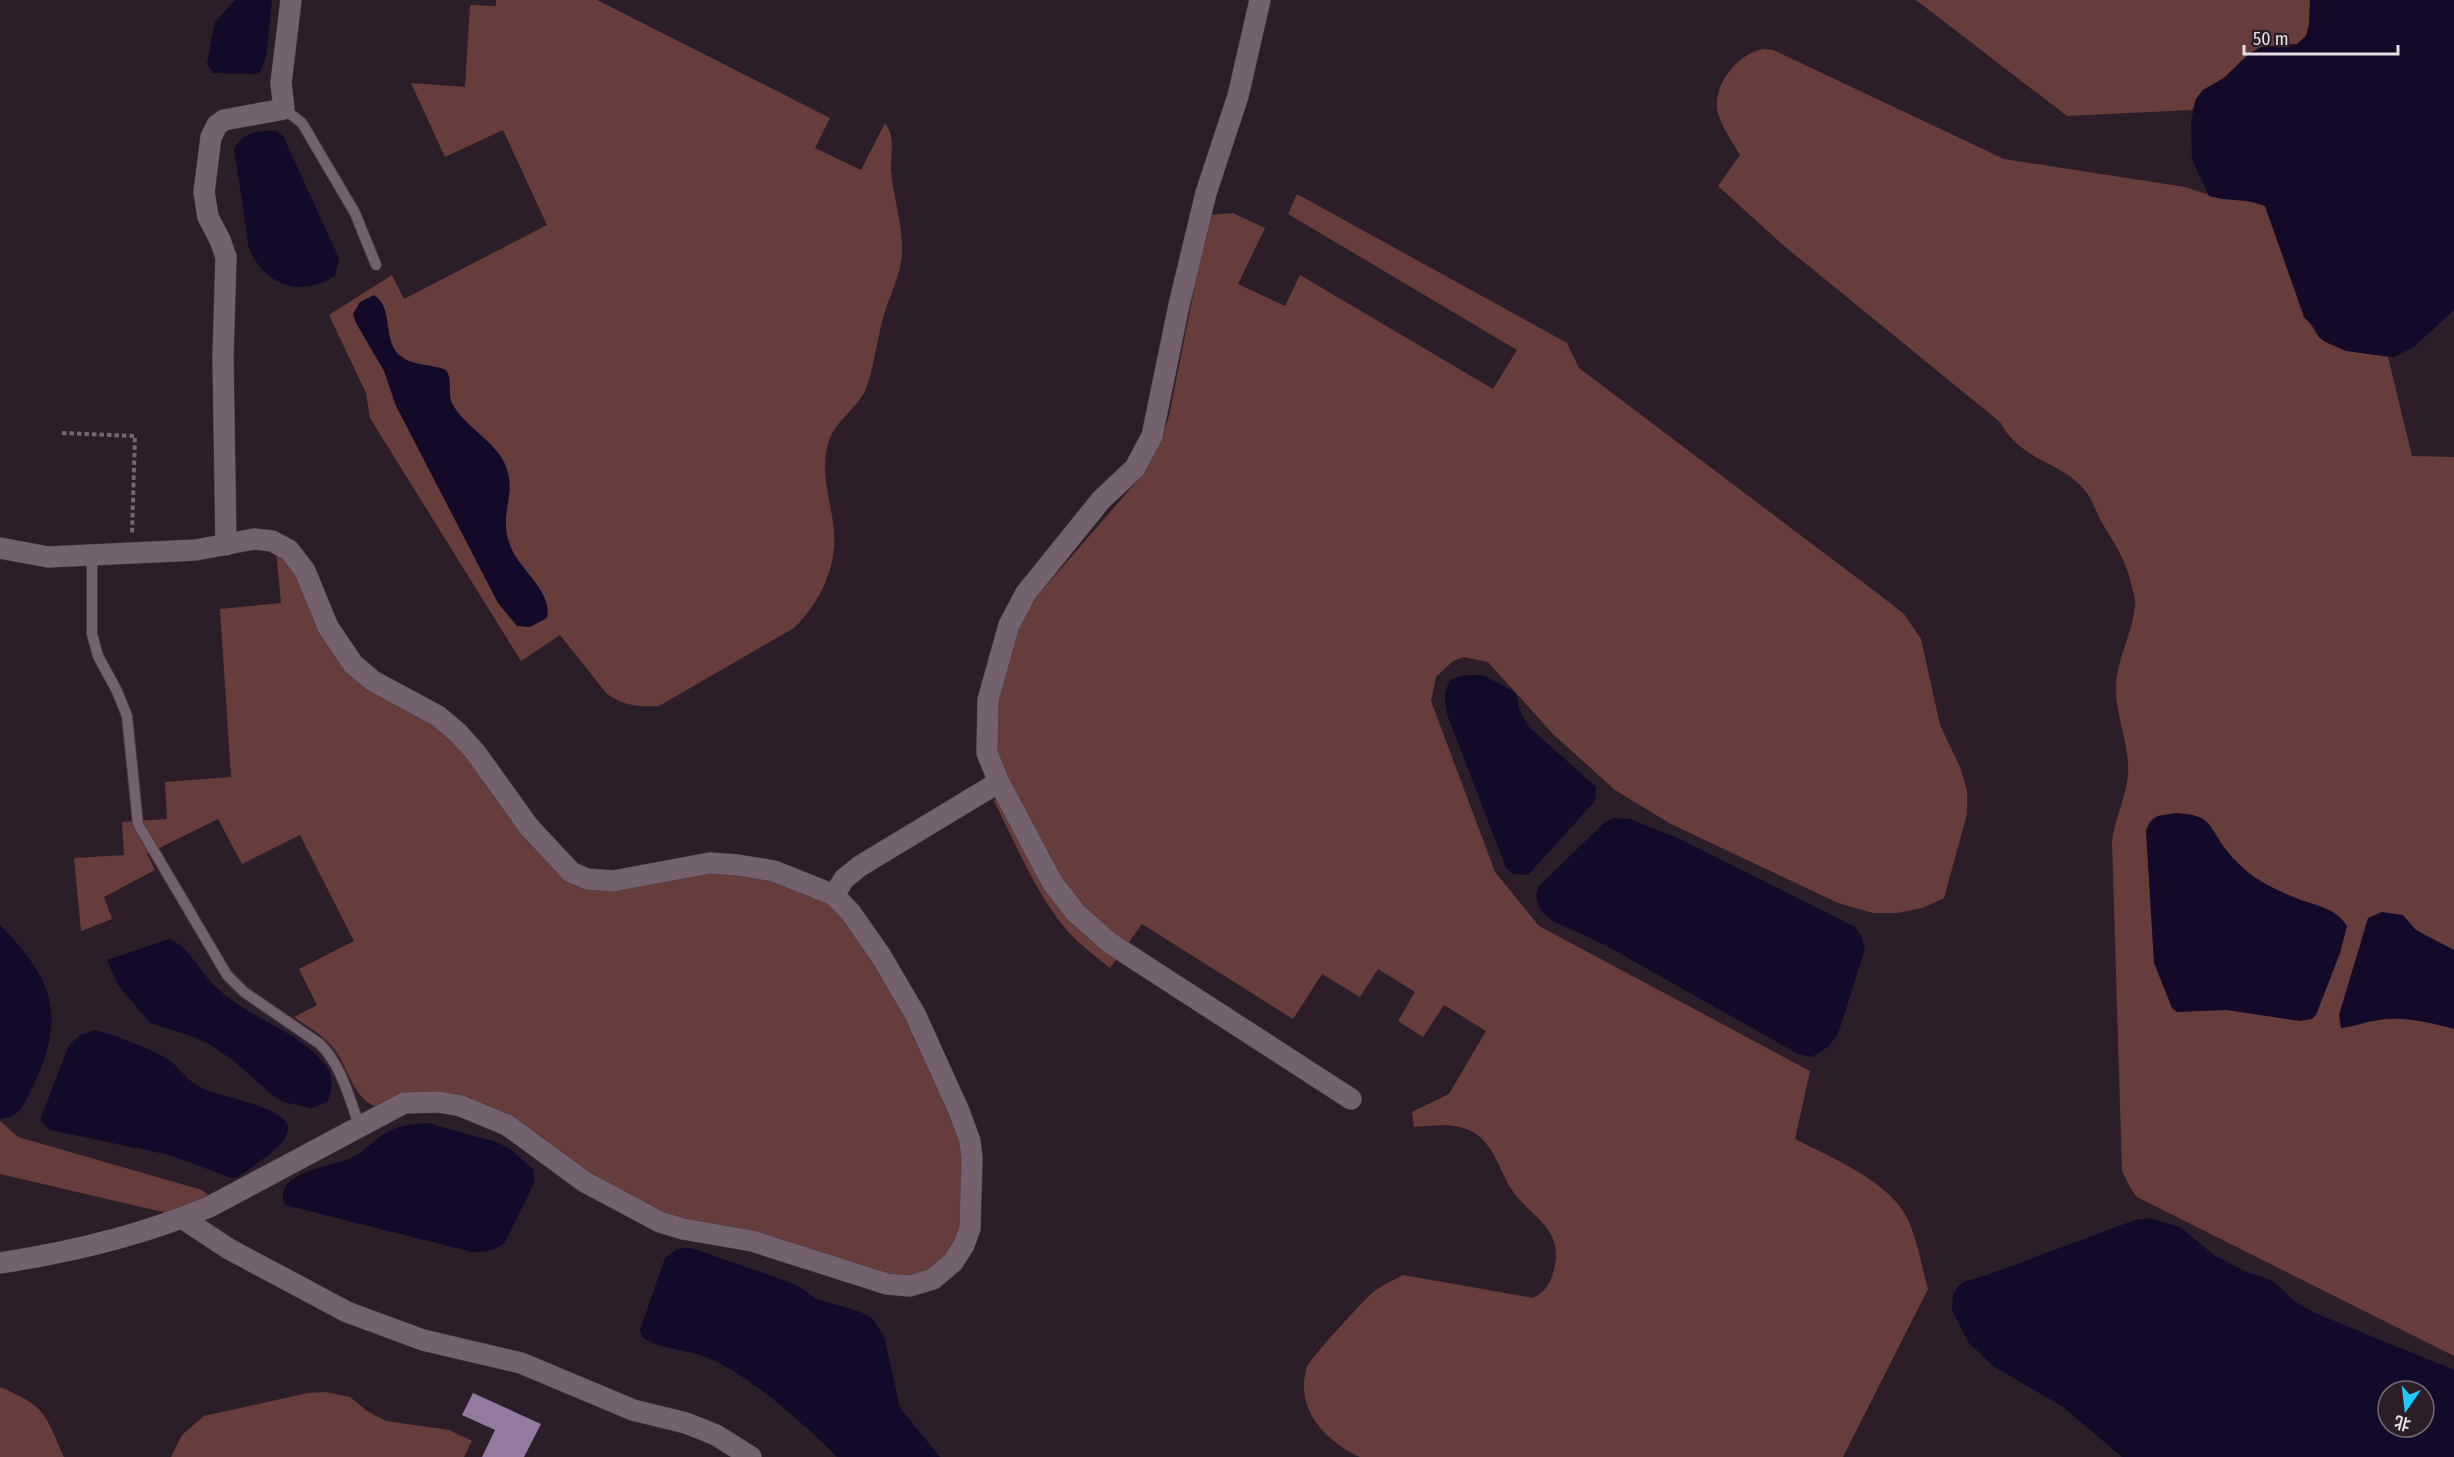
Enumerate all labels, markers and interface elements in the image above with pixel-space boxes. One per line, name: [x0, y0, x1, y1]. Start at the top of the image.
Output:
scale bar: [2244, 18, 2398, 56]
text: 50 m: [2253, 28, 2289, 50]
north arrow: [2376, 1379, 2436, 1439]
text: 北: [2392, 1412, 2413, 1434]

